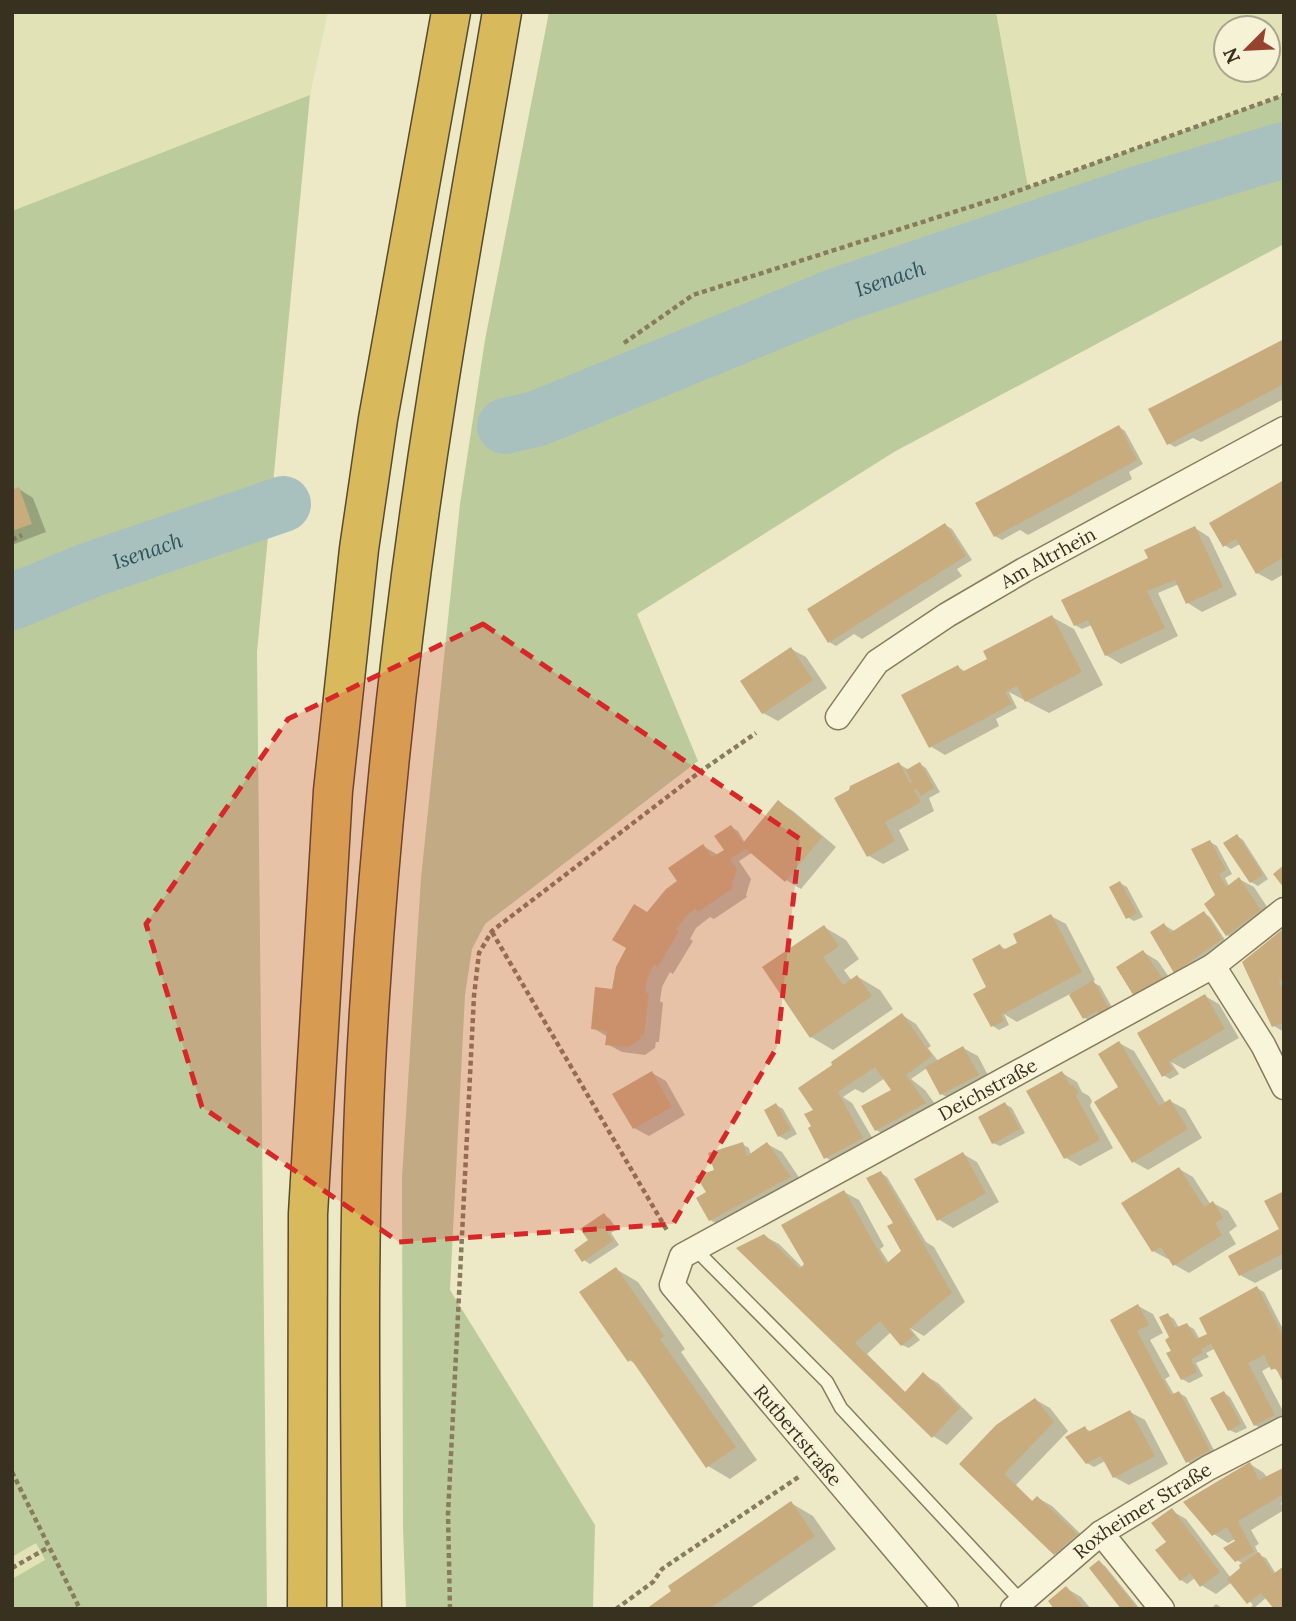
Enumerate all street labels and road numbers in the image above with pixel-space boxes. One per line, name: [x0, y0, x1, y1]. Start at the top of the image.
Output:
street label: Am Altrhein: [995, 521, 1100, 594]
street label: Deichstraße: [934, 1053, 1041, 1126]
street label: Rutbertstraße: [749, 1379, 847, 1491]
street label: Roxheimer Straße: [1068, 1457, 1215, 1564]

